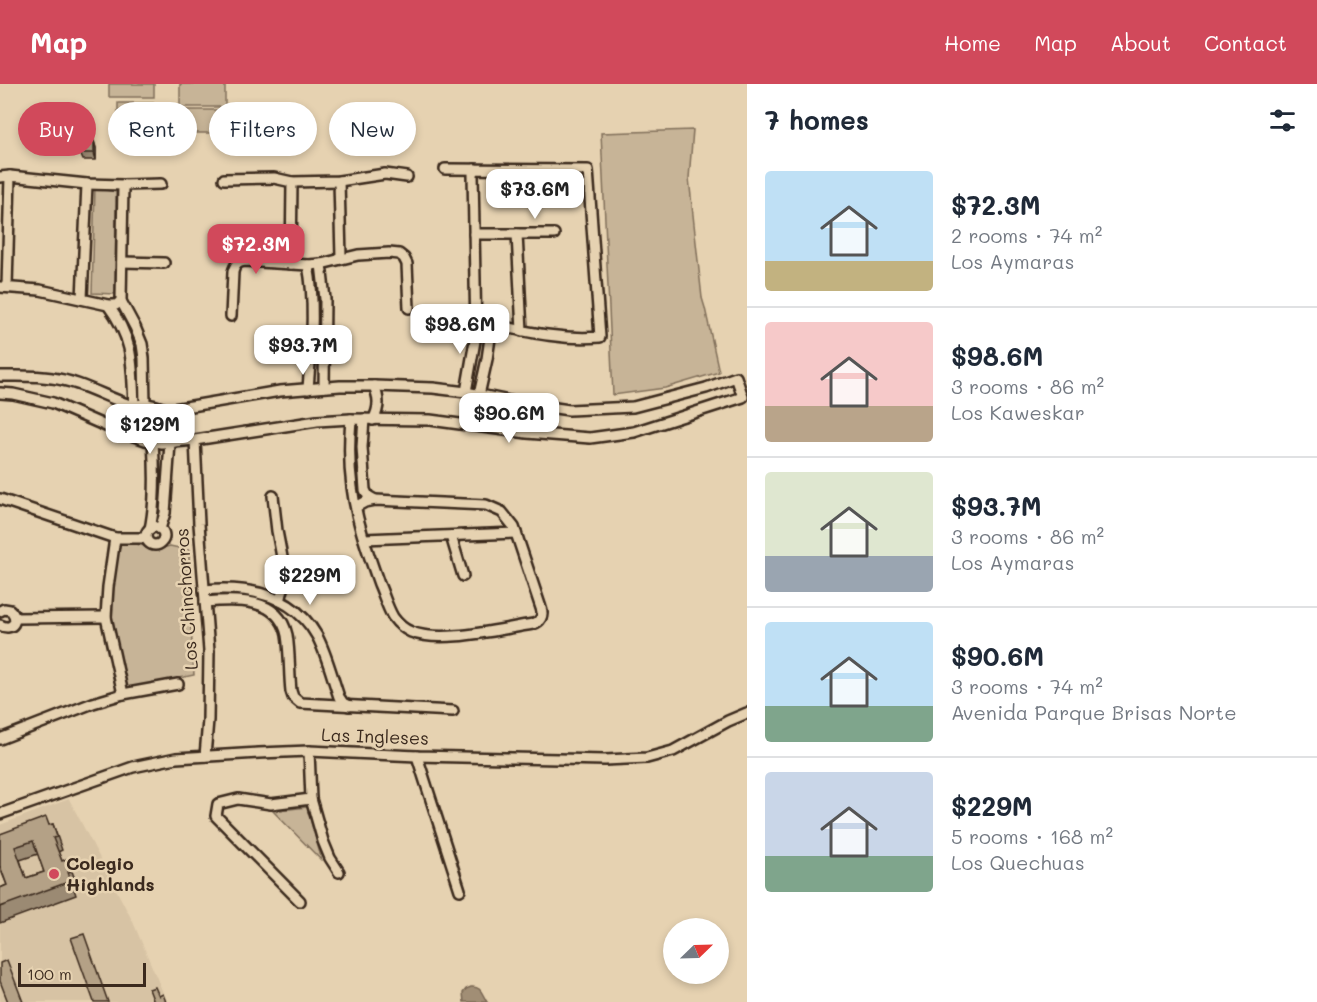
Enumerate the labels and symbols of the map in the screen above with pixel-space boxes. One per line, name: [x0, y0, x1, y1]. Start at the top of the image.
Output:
pin: $73.6M: [486, 169, 584, 220]
pin: $72.3M: [207, 224, 305, 275]
pin: $98.6M: [411, 304, 509, 355]
pin: $93.7M: [254, 325, 352, 376]
pin: $90.6M: [460, 393, 558, 444]
pin: $129M: [108, 404, 192, 455]
street label: Los Chinchorros: [169, 527, 203, 671]
pin: $229M: [268, 555, 352, 606]
street label: Las Ingleses: [321, 722, 429, 750]
place label: Colegio Highlands: [66, 851, 154, 896]
marker: Colegio Highlands: [47, 867, 61, 881]
north arrow: [663, 918, 729, 984]
scale bar: [18, 960, 146, 988]

